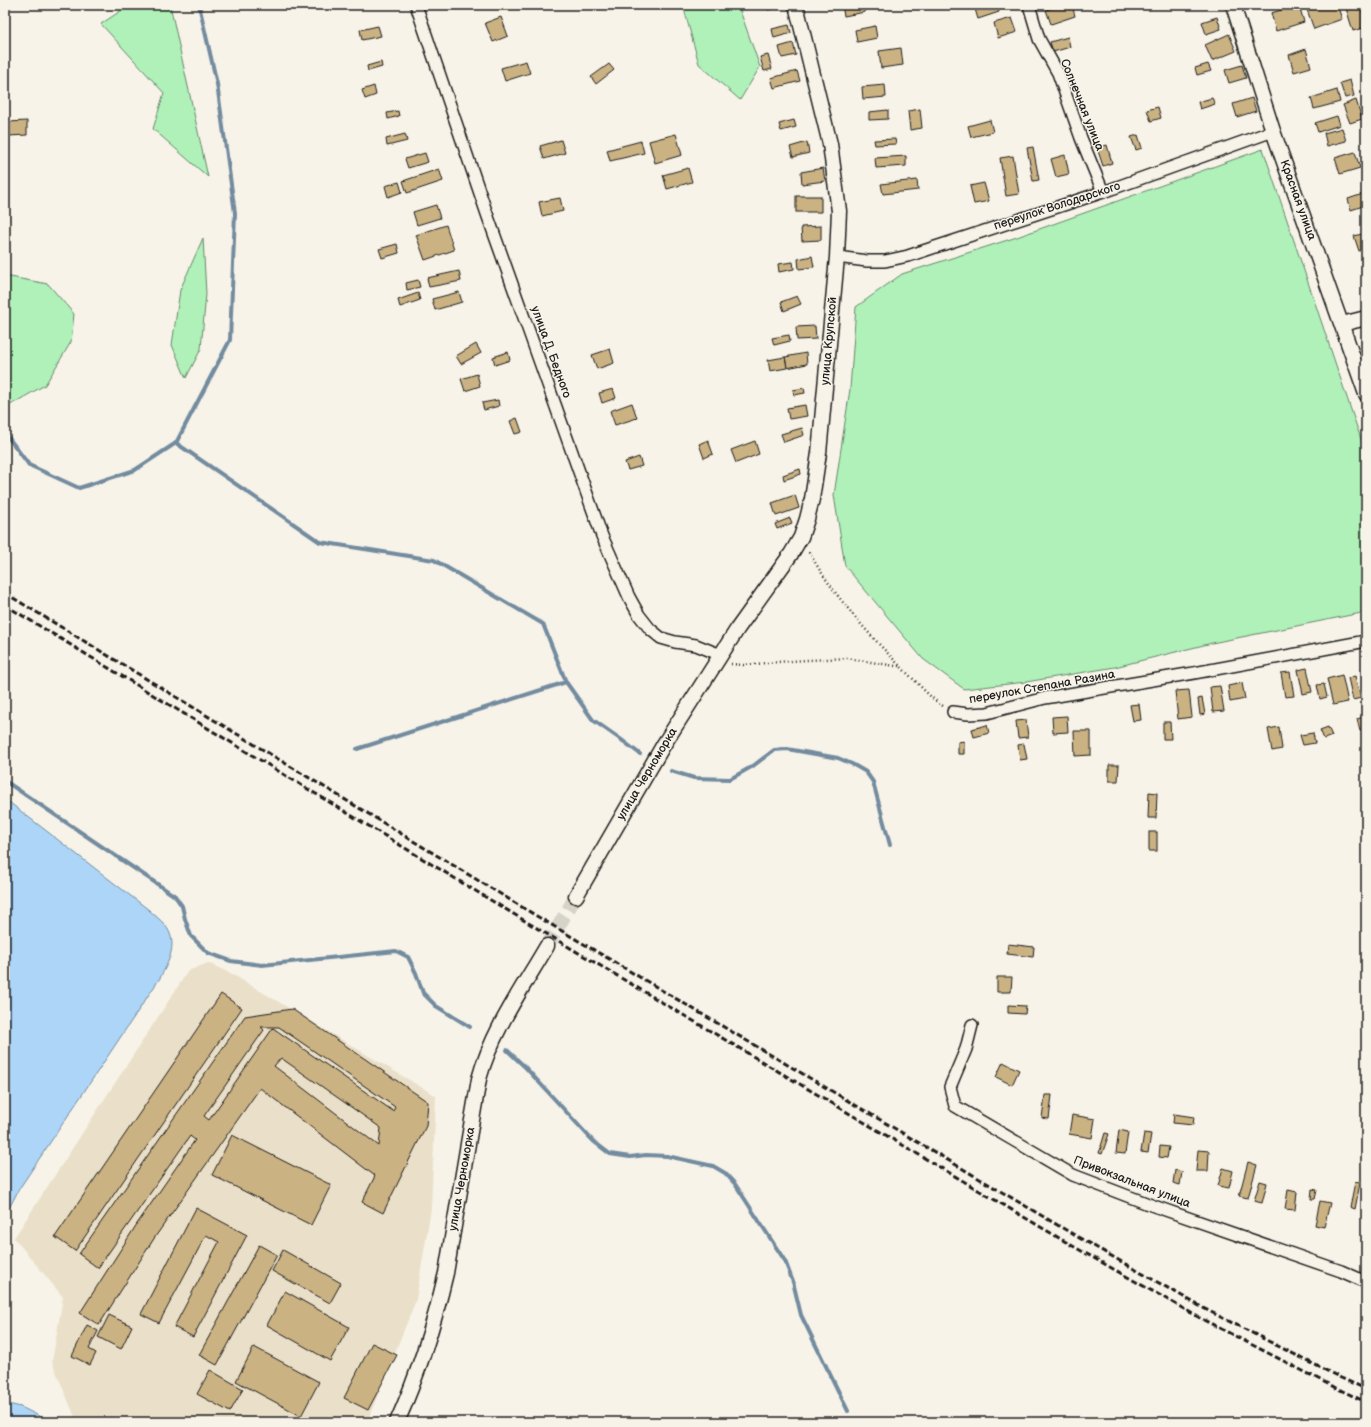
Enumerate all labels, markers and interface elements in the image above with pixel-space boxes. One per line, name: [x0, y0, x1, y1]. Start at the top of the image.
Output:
street label: Солнечная улица: [1057, 57, 1107, 153]
street label: Красная улица: [1277, 158, 1319, 242]
street label: переулок Володарского: [992, 178, 1122, 234]
street label: улица Крупской: [818, 296, 840, 386]
street label: улица Д. Бедного: [527, 304, 575, 400]
street label: переулок Степана Разина: [968, 667, 1116, 707]
street label: улица Черноморка: [613, 725, 681, 823]
street label: улица Черноморка: [445, 1126, 479, 1232]
street label: Привокзальная улица: [1071, 1153, 1193, 1211]

